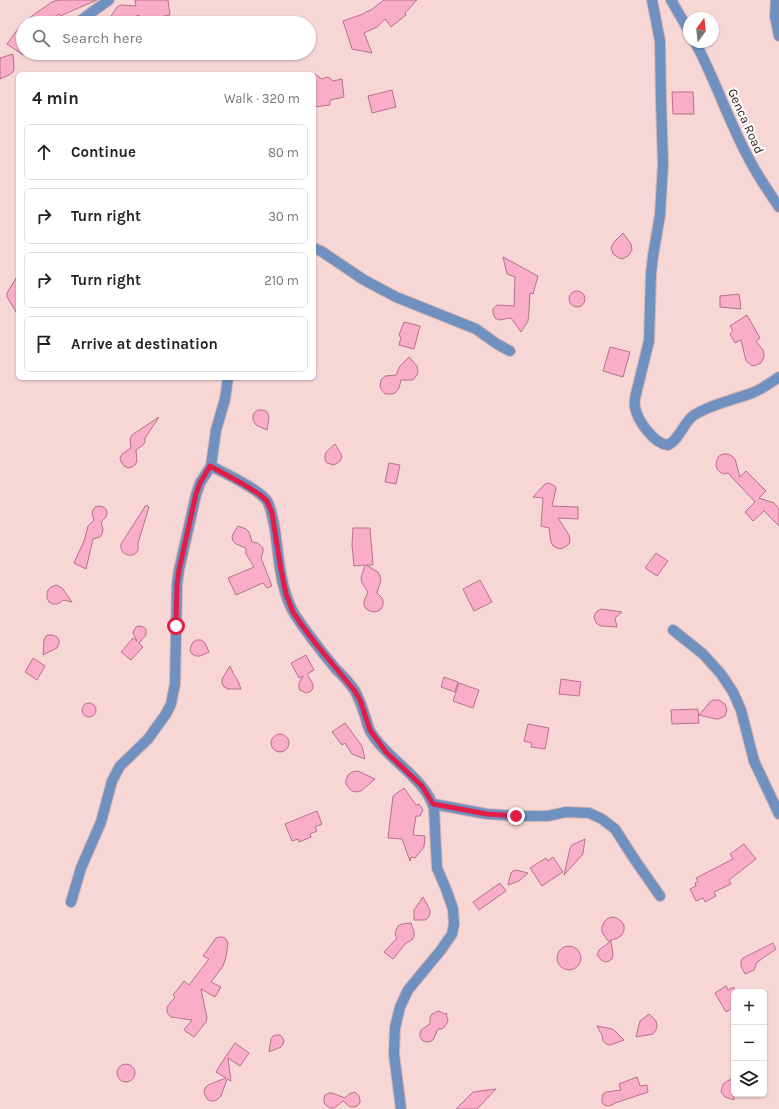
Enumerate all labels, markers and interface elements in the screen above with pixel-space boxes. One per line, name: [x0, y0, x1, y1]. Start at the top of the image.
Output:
north arrow: [683, 12, 719, 48]
search box: [16, 16, 316, 60]
icon: search: [30, 27, 52, 49]
text: Search here: [62, 29, 143, 47]
street label: Genca Road: [725, 86, 767, 156]
text: 4 min: [32, 88, 79, 108]
text: Walk · 320 m: [224, 91, 300, 106]
icon: ahead: [33, 141, 55, 163]
text: Continue: [71, 143, 136, 161]
text: 80 m: [268, 145, 299, 160]
icon: right: [33, 205, 55, 227]
text: Turn right: [71, 207, 141, 225]
text: 30 m: [268, 209, 299, 224]
icon: right: [33, 269, 55, 291]
text: Turn right: [71, 271, 141, 289]
text: 210 m: [264, 273, 299, 288]
icon: arrive: [33, 333, 55, 355]
text: Arrive at destination: [71, 335, 218, 353]
route start: [167, 617, 185, 635]
route end: [507, 807, 525, 825]
map controls: [731, 989, 767, 1097]
button: +: [731, 989, 767, 1025]
button: −: [731, 1025, 767, 1061]
button: layers: [731, 1061, 767, 1097]

